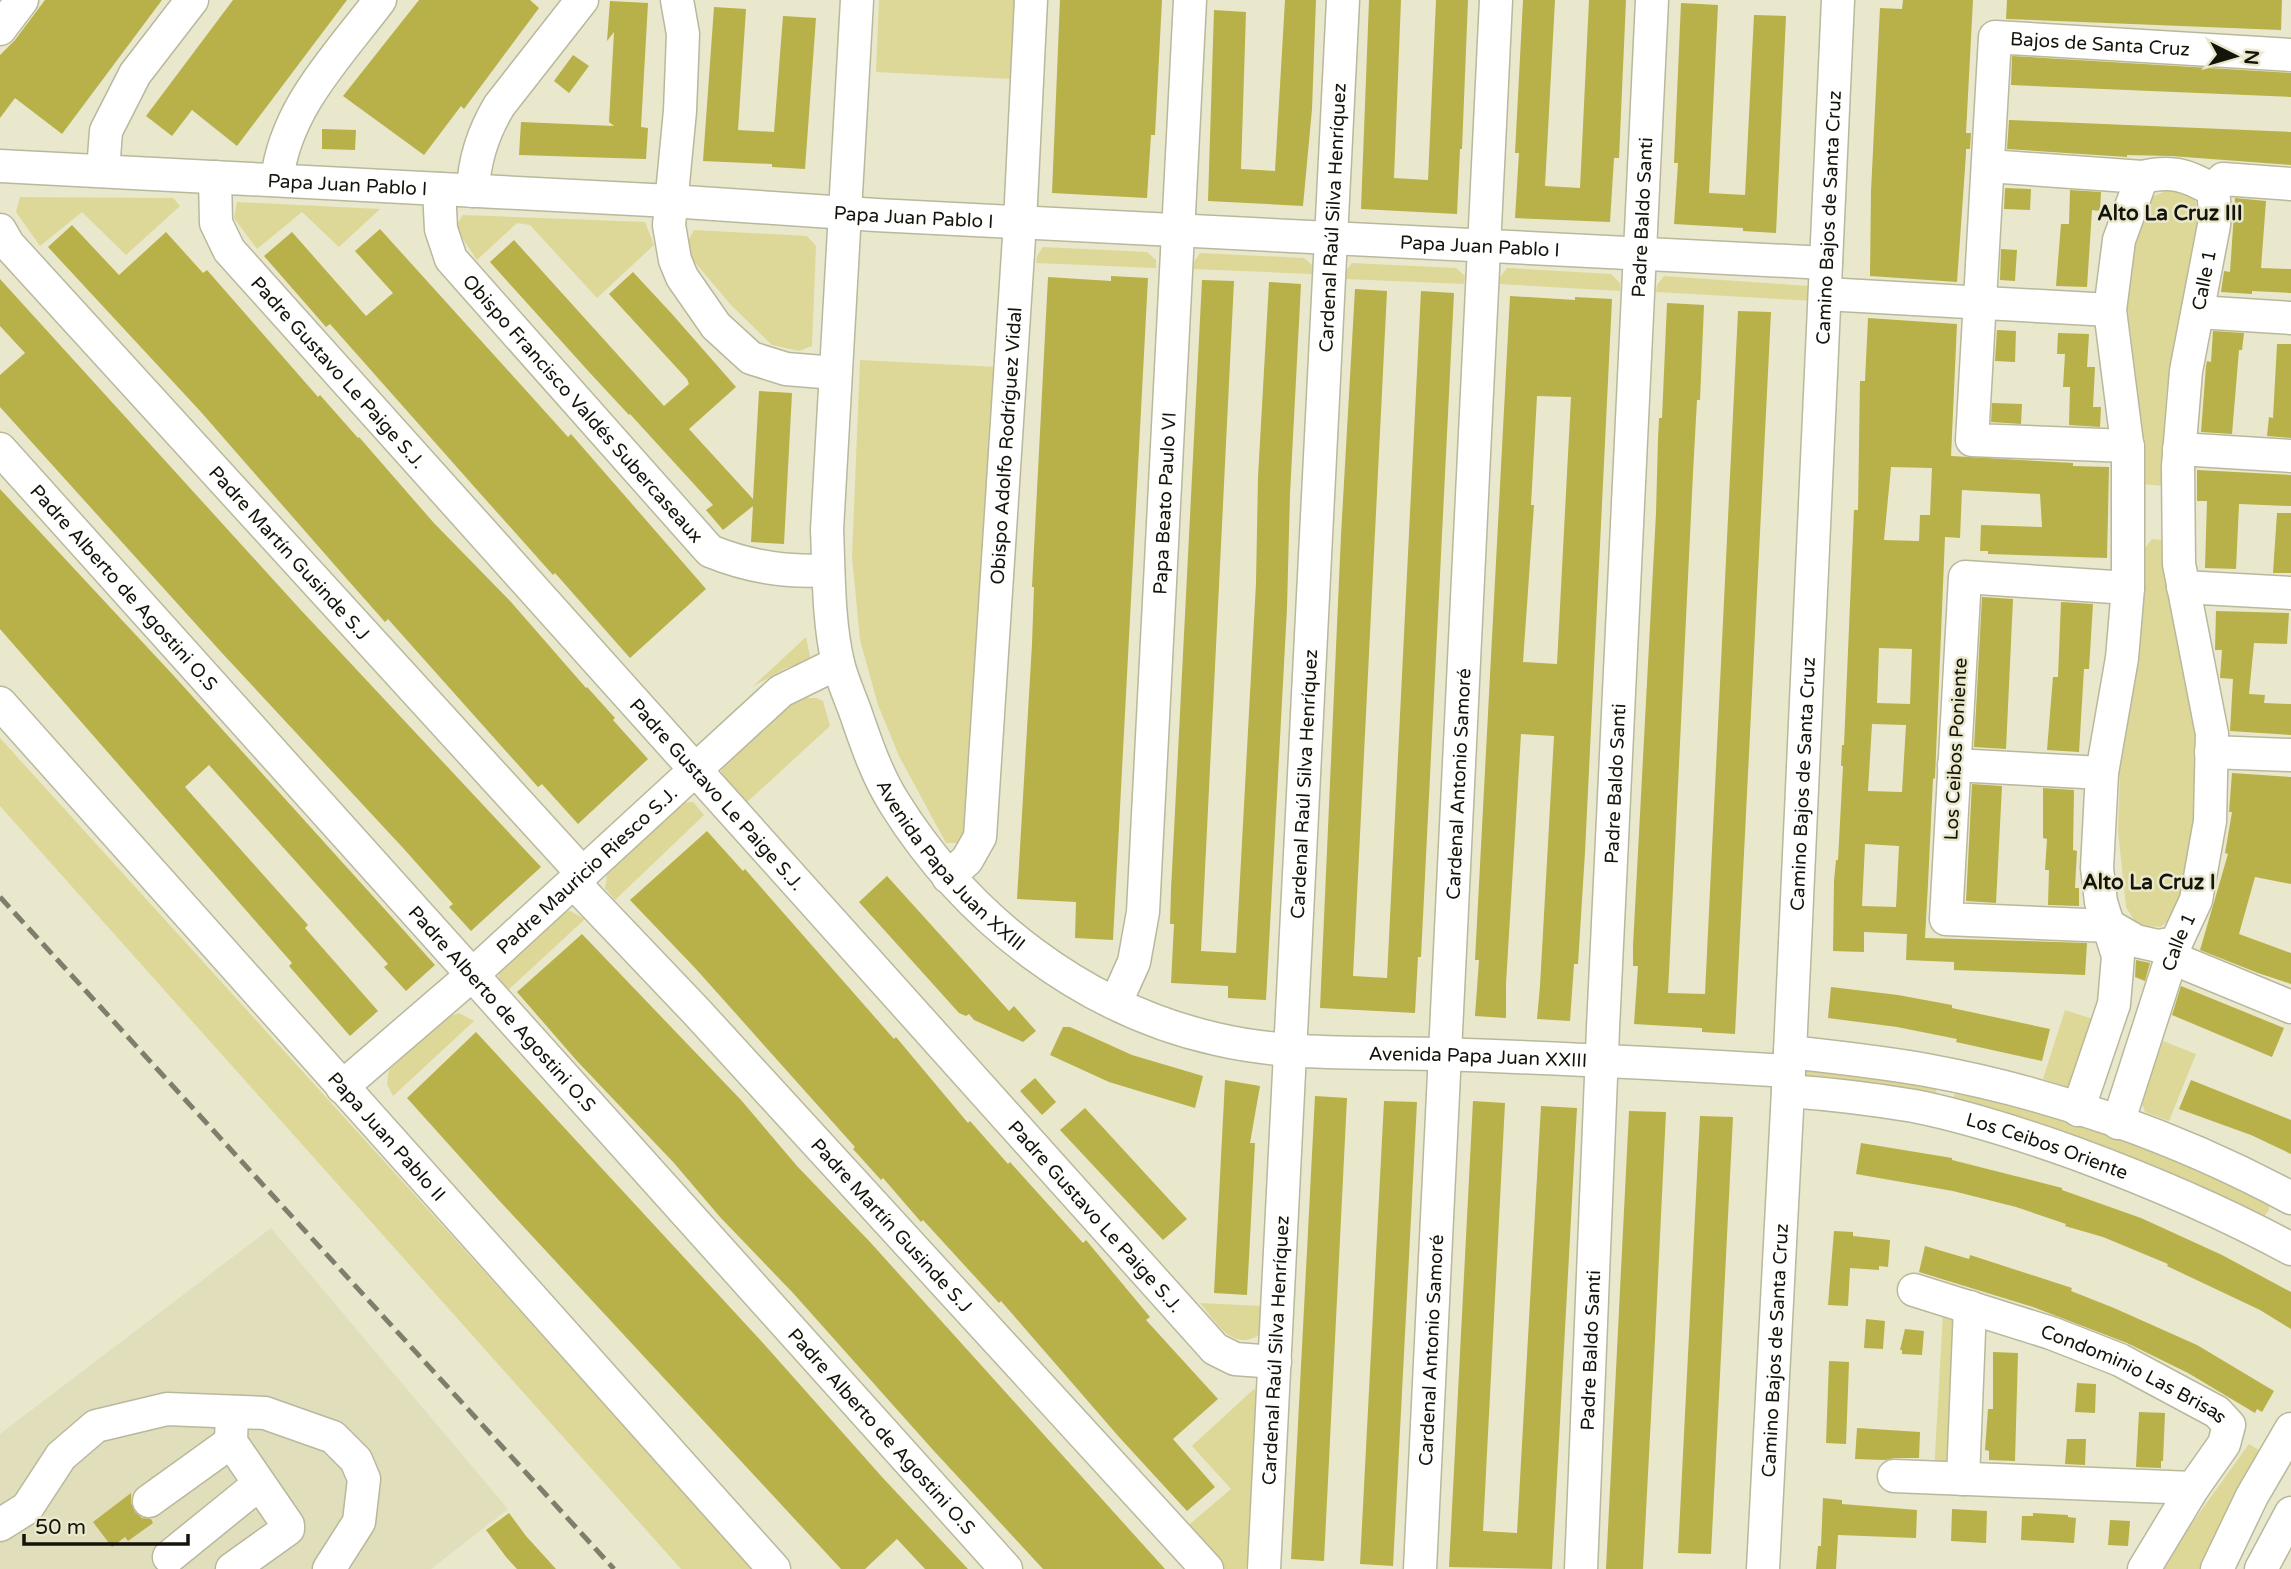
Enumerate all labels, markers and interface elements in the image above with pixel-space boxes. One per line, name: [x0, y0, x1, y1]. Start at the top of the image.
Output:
north arrow: [2200, 21, 2270, 91]
street label: Bajos de Santa Cruz: [2009, 28, 2191, 61]
text: N: [2239, 49, 2263, 66]
street label: Cardenal Raúl Silva Henríquez: [1315, 82, 1351, 353]
street label: Camino Bajos de Santa Cruz: [1812, 90, 1846, 345]
street label: Padre Baldo Santi: [1628, 137, 1657, 298]
street label: Papa Juan Pablo I: [267, 170, 428, 200]
district label: Alto La Cruz III: [2097, 201, 2243, 226]
street label: Papa Juan Pablo I: [833, 202, 994, 233]
street label: Papa Juan Pablo I: [1399, 231, 1560, 262]
street label: Calle 1: [2188, 248, 2221, 312]
street label: Obispo Francisco Valdés Subercaseaux: [458, 270, 707, 547]
street label: Padre Gustavo Le Paige S.J.: [246, 272, 429, 473]
street label: Obispo Adolfo Rodríguez Vidal: [986, 306, 1026, 585]
street label: Papa Beato Paulo VI: [1149, 411, 1181, 595]
street label: Padre Martín Gusinde S.J: [204, 462, 374, 645]
street label: Padre Alberto de Agostini O.S: [25, 480, 222, 696]
street label: Cardenal Raúl Silva Henríquez: [1287, 649, 1322, 919]
street label: Camino Bajos de Santa Cruz: [1786, 657, 1820, 912]
street label: Los Ceibos Poniente: [1940, 657, 1972, 841]
street label: Cardenal Antonio Samoré: [1442, 668, 1476, 900]
street label: Padre Gustavo Le Paige S.J.: [625, 694, 808, 895]
street label: Padre Baldo Santi: [1601, 703, 1630, 864]
street label: Avenida Papa Juan XXIII: [871, 776, 1029, 956]
street label: Padre Mauricio Riesco S.J.: [492, 782, 682, 959]
district label: Alto La Cruz I: [2082, 870, 2216, 895]
street label: Padre Alberto de Agostini O.S: [404, 902, 600, 1117]
street label: Calle 1: [2158, 909, 2201, 974]
street label: Avenida Papa Juan XXIII: [1369, 1043, 1588, 1072]
street label: Papa Juan Pablo II: [323, 1068, 450, 1206]
street label: Los Ceibos Oriente: [1963, 1109, 2131, 1184]
street label: Padre Gustavo Le Paige S.J.: [1003, 1116, 1187, 1317]
street label: Padre Martín Gusinde S.J: [806, 1134, 976, 1317]
street label: Cardenal Raúl Silva Henríquez: [1258, 1215, 1294, 1486]
street label: Camino Bajos de Santa Cruz: [1758, 1223, 1793, 1478]
street label: Cardenal Antonio Samoré: [1415, 1234, 1448, 1467]
street label: Padre Baldo Santi: [1577, 1270, 1605, 1431]
street label: Condominio Las Brisas: [2038, 1321, 2231, 1428]
street label: Padre Alberto de Agostini O.S: [783, 1324, 980, 1539]
scale bar: [24, 1502, 189, 1546]
text: 50 m: [35, 1515, 86, 1540]

